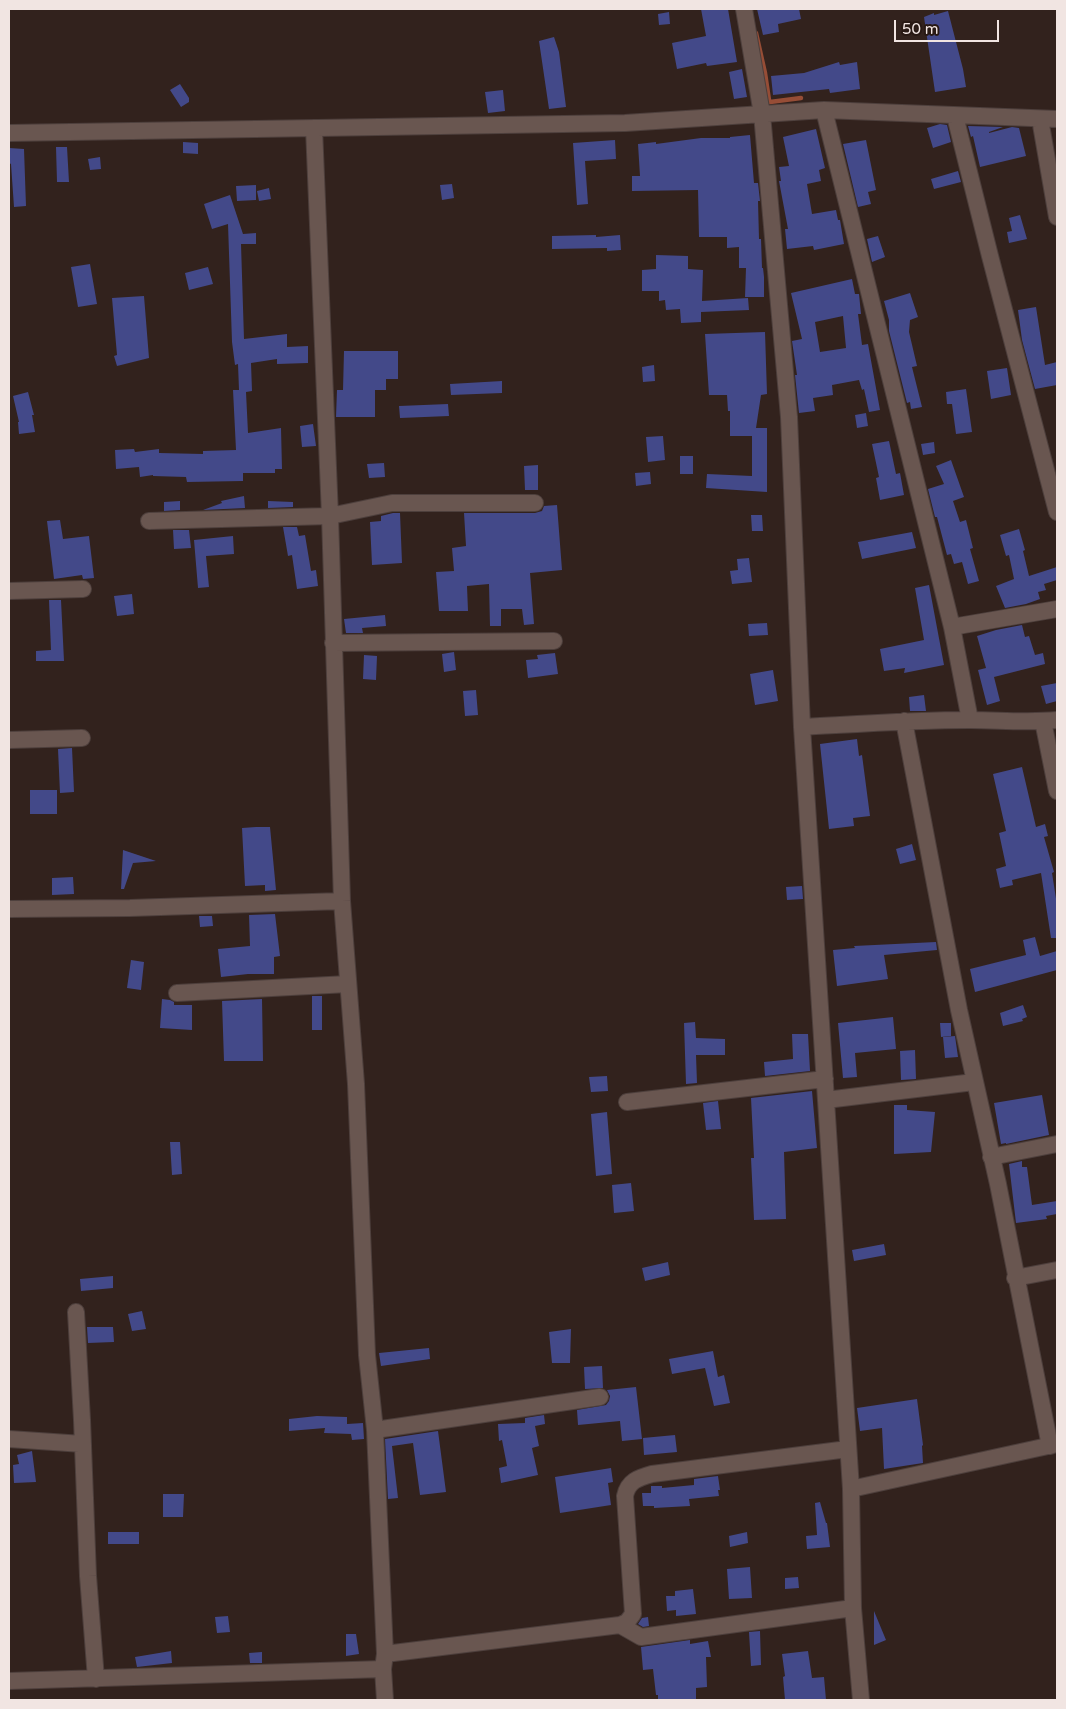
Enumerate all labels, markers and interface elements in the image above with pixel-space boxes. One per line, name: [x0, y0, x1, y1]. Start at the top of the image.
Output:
scale bar: [896, 10, 1001, 42]
text: 50 m: [902, 20, 939, 38]

